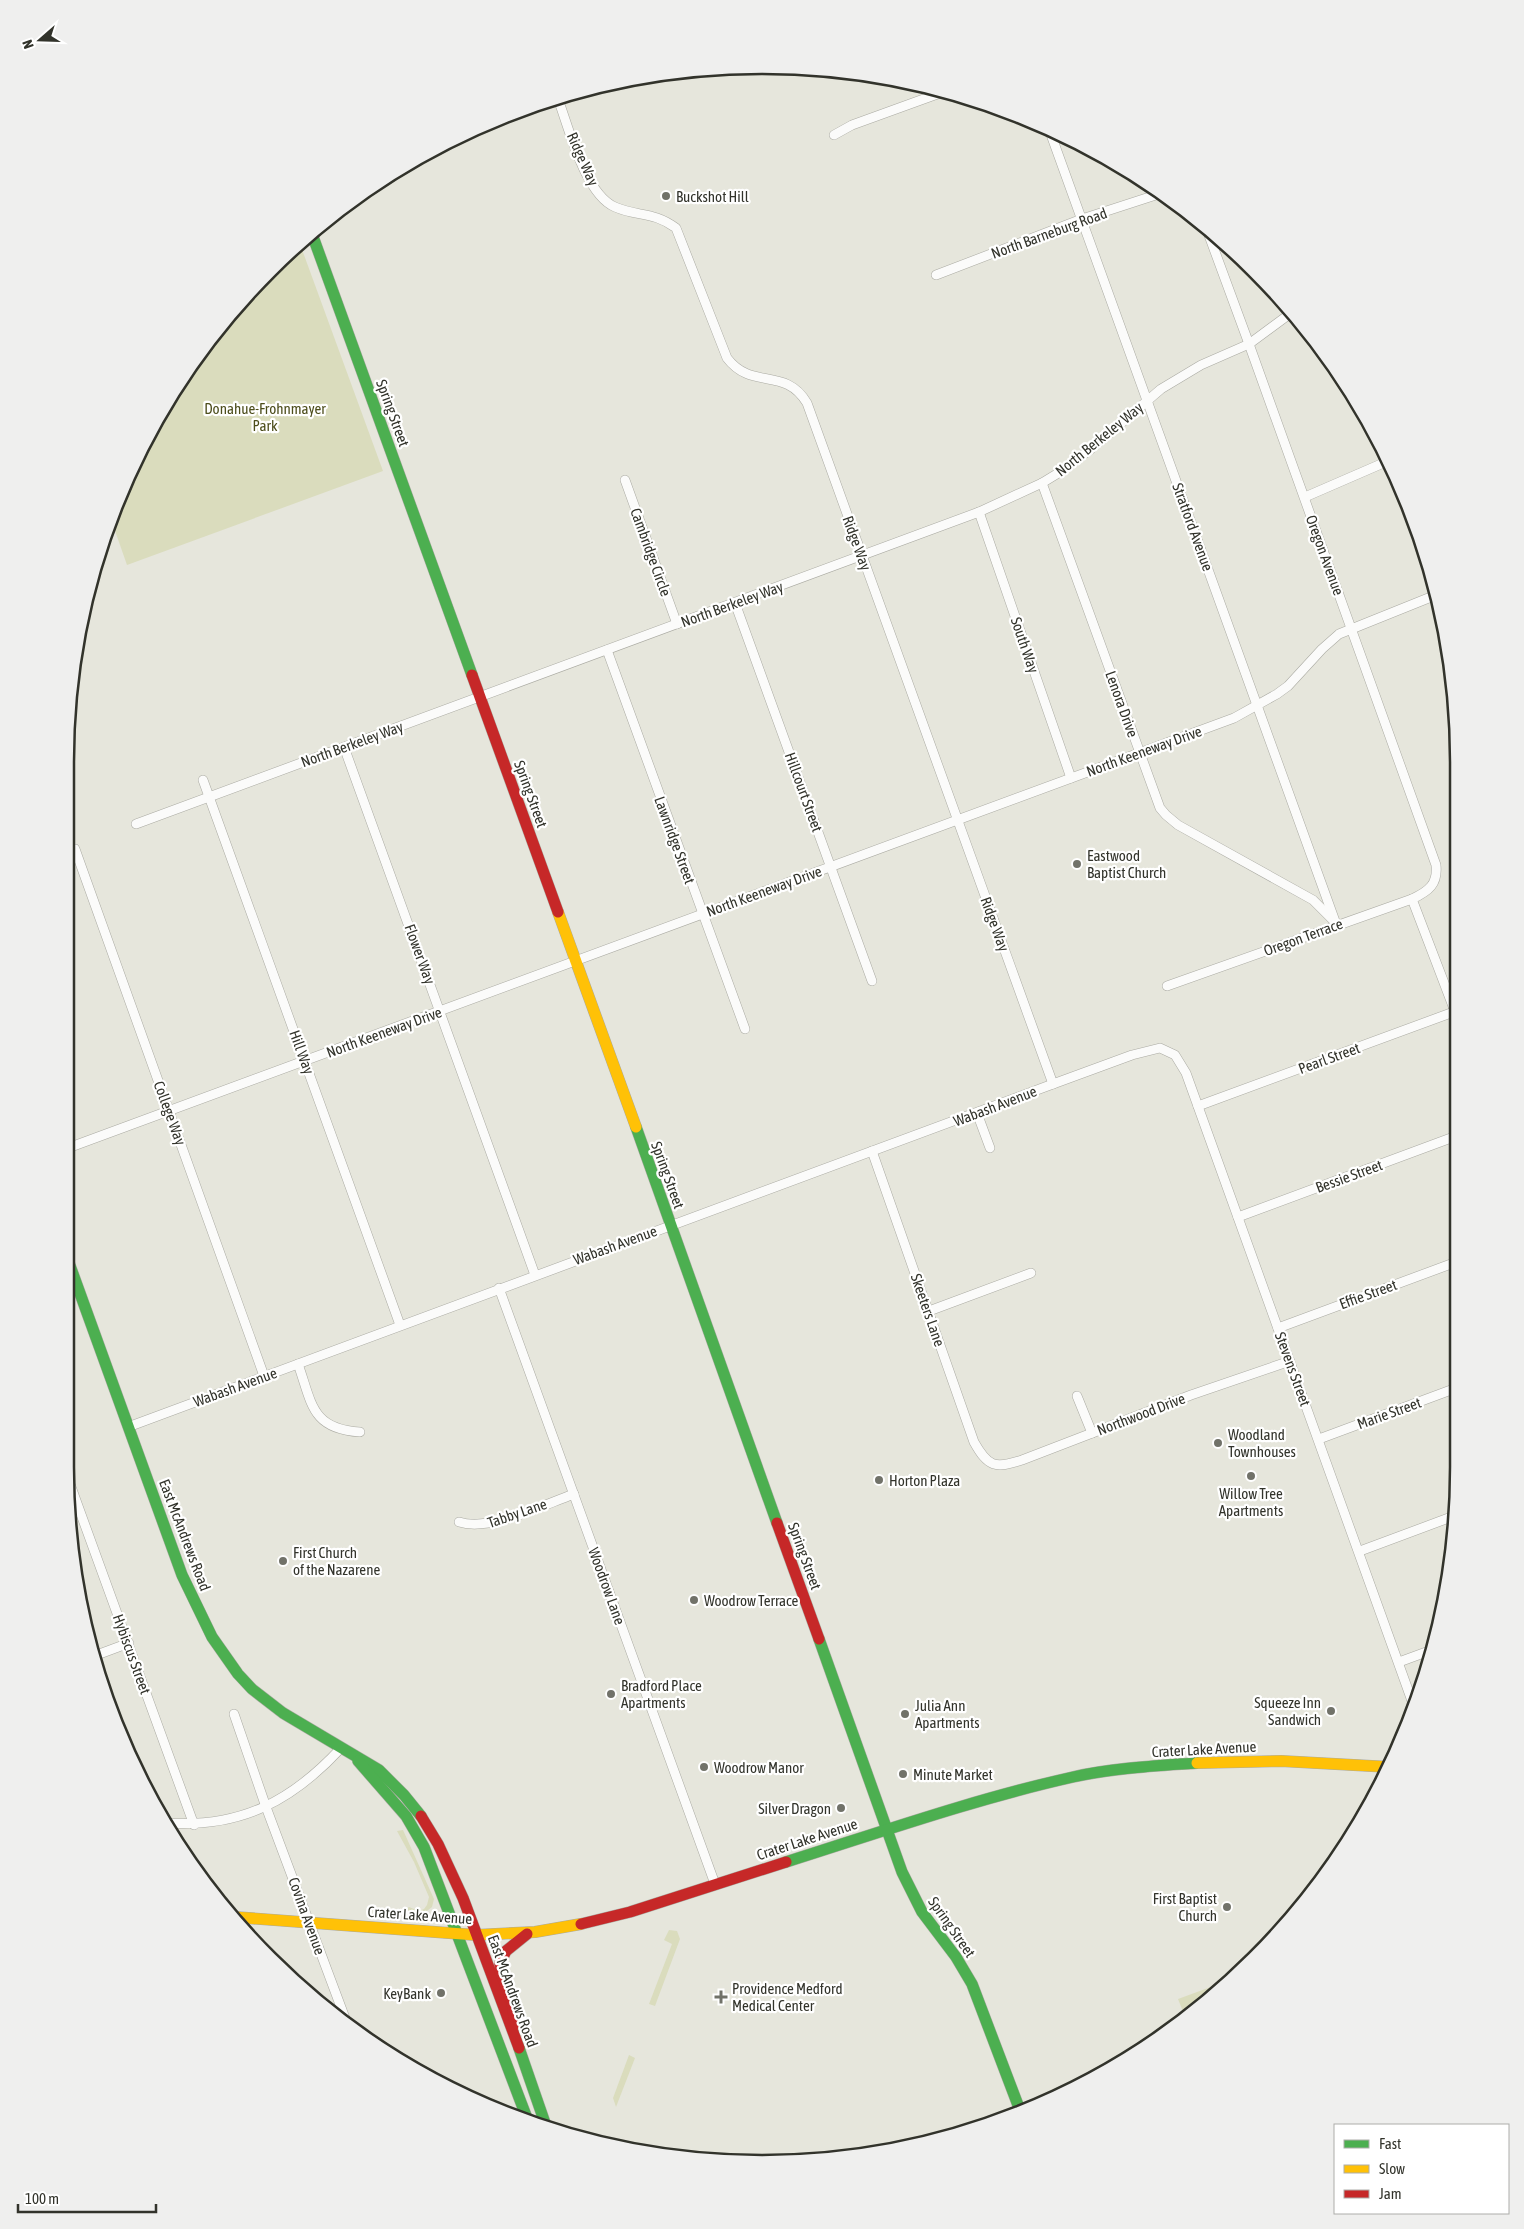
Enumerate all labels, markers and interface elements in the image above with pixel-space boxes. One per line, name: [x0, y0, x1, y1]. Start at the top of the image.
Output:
north arrow: [15, 15, 65, 65]
text: N: [19, 38, 37, 51]
street label: Ridge Way: [564, 130, 602, 188]
place label: Buckshot Hill: [676, 188, 749, 205]
marker: Buckshot Hill: [660, 190, 672, 202]
street label: North Barneburg Road: [989, 204, 1109, 262]
street label: Spring Street: [373, 377, 413, 449]
street label: North Berkeley Way: [1052, 399, 1146, 479]
park label: Donahue-Frohnmayer Park: [204, 400, 326, 434]
street label: Stratford Avenue: [1169, 481, 1217, 573]
street label: Cambridge Circle: [627, 506, 675, 599]
street label: Ridge Way: [839, 513, 875, 573]
street label: Oregon Avenue: [1303, 513, 1347, 598]
street label: North Berkeley Way: [679, 578, 785, 630]
street label: South Way: [1008, 615, 1042, 675]
street label: Lenora Drive: [1102, 669, 1142, 740]
street label: North Berkeley Way: [299, 718, 405, 770]
street label: North Keeneway Drive: [1084, 722, 1204, 780]
street label: Hillcourt Street: [782, 750, 826, 834]
street label: Spring Street: [511, 758, 551, 830]
street label: Lawnridge Street: [651, 794, 699, 886]
place label: Eastwood Baptist Church: [1087, 847, 1166, 881]
marker: Eastwood Baptist Church: [1071, 858, 1083, 870]
street label: North Keeneway Drive: [704, 862, 824, 920]
street label: Ridge Way: [977, 894, 1013, 954]
street label: Oregon Terrace: [1261, 915, 1345, 959]
street label: Flower Way: [401, 922, 439, 986]
street label: North Keeneway Drive: [324, 1003, 444, 1061]
street label: Hill Way: [286, 1028, 318, 1076]
street label: Pearl Street: [1296, 1039, 1362, 1077]
street label: College Way: [151, 1079, 189, 1147]
street label: Wabash Avenue: [951, 1082, 1039, 1130]
street label: Spring Street: [648, 1139, 688, 1211]
street label: Bessie Street: [1313, 1156, 1385, 1196]
street label: Wabash Avenue: [571, 1222, 659, 1268]
street label: Skeeters Lane: [908, 1271, 948, 1349]
street label: Effie Street: [1337, 1276, 1399, 1312]
street label: Stevens Street: [1272, 1330, 1314, 1408]
street label: Wabash Avenue: [191, 1364, 279, 1410]
street label: Northwood Drive: [1095, 1389, 1188, 1439]
street label: Marie Street: [1355, 1394, 1423, 1432]
place label: Woodland Townhouses: [1228, 1426, 1296, 1460]
marker: Woodland Townhouses: [1212, 1437, 1224, 1449]
marker: Willow Tree Apartments: [1245, 1470, 1257, 1482]
place label: Horton Plaza: [889, 1472, 960, 1489]
marker: Horton Plaza: [873, 1474, 885, 1486]
street label: East McAndrews Road: [156, 1477, 214, 1593]
place label: Willow Tree Apartments: [1219, 1485, 1283, 1519]
street label: Tabby Lane: [485, 1495, 549, 1531]
street label: Spring Street: [785, 1520, 825, 1592]
place label: First Church of the Nazarene: [293, 1544, 380, 1578]
street label: Woodrow Lane: [585, 1545, 629, 1627]
marker: First Church of the Nazarene: [277, 1555, 289, 1567]
place label: Woodrow Terrace: [704, 1592, 799, 1609]
marker: Woodrow Terrace: [688, 1594, 700, 1606]
street label: Hybiscus Street: [110, 1612, 154, 1696]
place label: Bradford Place Apartments: [621, 1677, 702, 1711]
marker: Bradford Place Apartments: [605, 1688, 617, 1700]
place label: Squeeze Inn Sandwich: [1254, 1694, 1321, 1728]
place label: Julia Ann Apartments: [915, 1697, 980, 1731]
marker: Squeeze Inn Sandwich: [1325, 1705, 1337, 1717]
marker: Julia Ann Apartments: [899, 1708, 911, 1720]
street label: Crater Lake Avenue: [1151, 1738, 1257, 1760]
place label: Woodrow Manor: [714, 1759, 804, 1776]
marker: Woodrow Manor: [698, 1761, 710, 1773]
place label: Minute Market: [913, 1766, 993, 1783]
marker: Minute Market: [897, 1768, 909, 1780]
place label: Silver Dragon: [758, 1800, 831, 1817]
marker: Silver Dragon: [835, 1802, 847, 1814]
street label: Crater Lake Avenue: [755, 1815, 860, 1863]
street label: Covina Avenue: [285, 1875, 329, 1957]
place label: First Baptist Church: [1153, 1890, 1217, 1924]
street label: Spring Street: [925, 1893, 979, 1961]
marker: First Baptist Church: [1221, 1901, 1233, 1913]
street label: Crater Lake Avenue: [367, 1903, 473, 1927]
street label: East McAndrews Road: [485, 1932, 541, 2050]
place label: Providence Medford Medical Center: [732, 1980, 843, 2014]
place label: KeyBank: [383, 1985, 431, 2002]
marker: KeyBank: [435, 1987, 447, 1999]
marker: Providence Medford Medical Center: [714, 1990, 728, 2004]
legend: [1334, 2124, 1509, 2214]
text: Fast: [1379, 2135, 1401, 2152]
text: Slow: [1379, 2160, 1405, 2177]
scale bar: [18, 2182, 155, 2214]
text: Jam: [1379, 2185, 1402, 2202]
text: 100 m: [25, 2190, 59, 2207]

